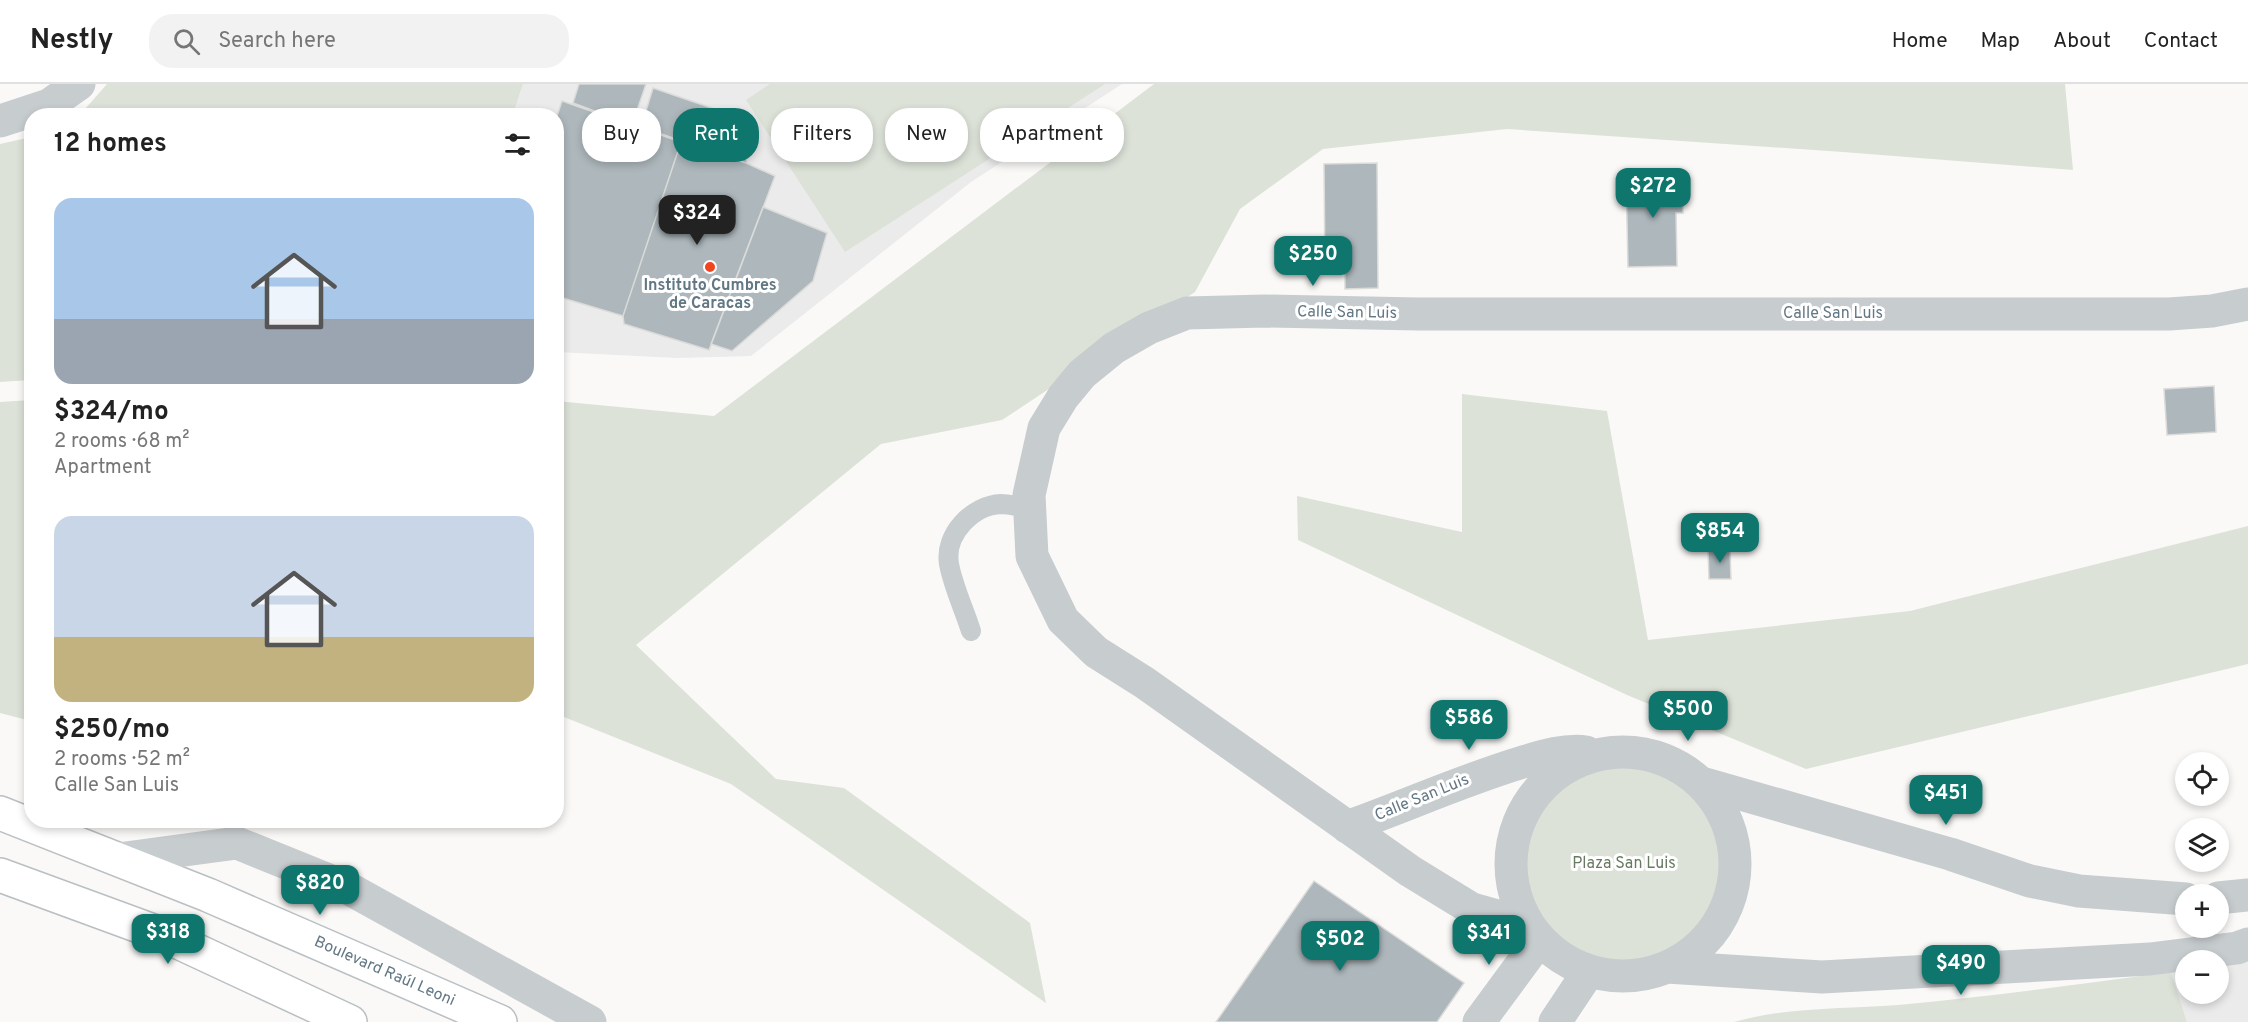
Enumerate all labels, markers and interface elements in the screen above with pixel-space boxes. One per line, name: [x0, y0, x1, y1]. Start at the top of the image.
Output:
search box: [149, 14, 569, 68]
text: Nestly: [30, 23, 113, 59]
icon: search: [170, 25, 203, 58]
text: Search here: [218, 28, 336, 55]
text: Home: [1892, 28, 1948, 55]
text: Map: [1981, 28, 2020, 55]
text: About: [2053, 28, 2111, 55]
text: Contact: [2144, 28, 2218, 55]
chip: Buy: [582, 108, 661, 162]
chip: Rent: [673, 108, 759, 162]
chip: Filters: [771, 108, 873, 162]
chip: New: [885, 108, 968, 162]
chip: Apartment: [980, 108, 1124, 162]
text: 12 homes: [54, 128, 167, 161]
icon: filters: [501, 128, 534, 161]
pin: $272: [1617, 168, 1689, 219]
text: $272: [1630, 174, 1676, 200]
pin: $324: [661, 195, 733, 246]
text: $324: [673, 201, 721, 227]
pin: $250: [1277, 236, 1349, 287]
icon: home: [240, 237, 348, 345]
text: $250: [1288, 242, 1338, 268]
marker: Instituto Cumbres de Caracas: [703, 260, 717, 274]
place label: Instituto Cumbres de Caracas: [643, 276, 777, 314]
street label: Calle San Luis: [1297, 302, 1397, 324]
street label: Calle San Luis: [1783, 304, 1883, 324]
text: $324/mo: [54, 396, 169, 429]
text: 2 rooms · 68 m²: [54, 429, 190, 455]
text: Apartment: [54, 455, 152, 481]
pin: $854: [1684, 513, 1756, 564]
text: $854: [1695, 519, 1745, 545]
icon: home: [240, 555, 348, 663]
pin: $500: [1652, 691, 1724, 742]
text: $500: [1663, 697, 1713, 723]
pin: $586: [1433, 700, 1505, 751]
text: $586: [1444, 706, 1494, 732]
text: $250/mo: [54, 714, 170, 747]
text: 2 rooms · 52 m²: [54, 747, 190, 773]
map controls: [2175, 752, 2229, 1004]
button: locate: [2175, 752, 2229, 806]
street label: Calle San Luis: [1372, 770, 1472, 826]
text: Calle San Luis: [54, 773, 179, 799]
pin: $451: [1910, 775, 1982, 826]
text: $451: [1923, 781, 1969, 807]
button: layers: [2175, 818, 2229, 872]
park label: Plaza San Luis: [1572, 854, 1676, 874]
pin: $820: [284, 865, 356, 916]
text: $820: [295, 871, 345, 897]
button: +: [2175, 884, 2229, 938]
pin: $318: [132, 914, 204, 965]
pin: $341: [1453, 915, 1525, 966]
text: $318: [146, 920, 190, 946]
pin: $502: [1304, 921, 1376, 972]
text: $341: [1467, 921, 1511, 947]
text: $502: [1315, 927, 1365, 953]
street label: Boulevard Raúl Leoni: [311, 932, 458, 1011]
pin: $490: [1925, 945, 1997, 996]
button: −: [2175, 950, 2229, 1004]
text: $490: [1936, 951, 1986, 977]

